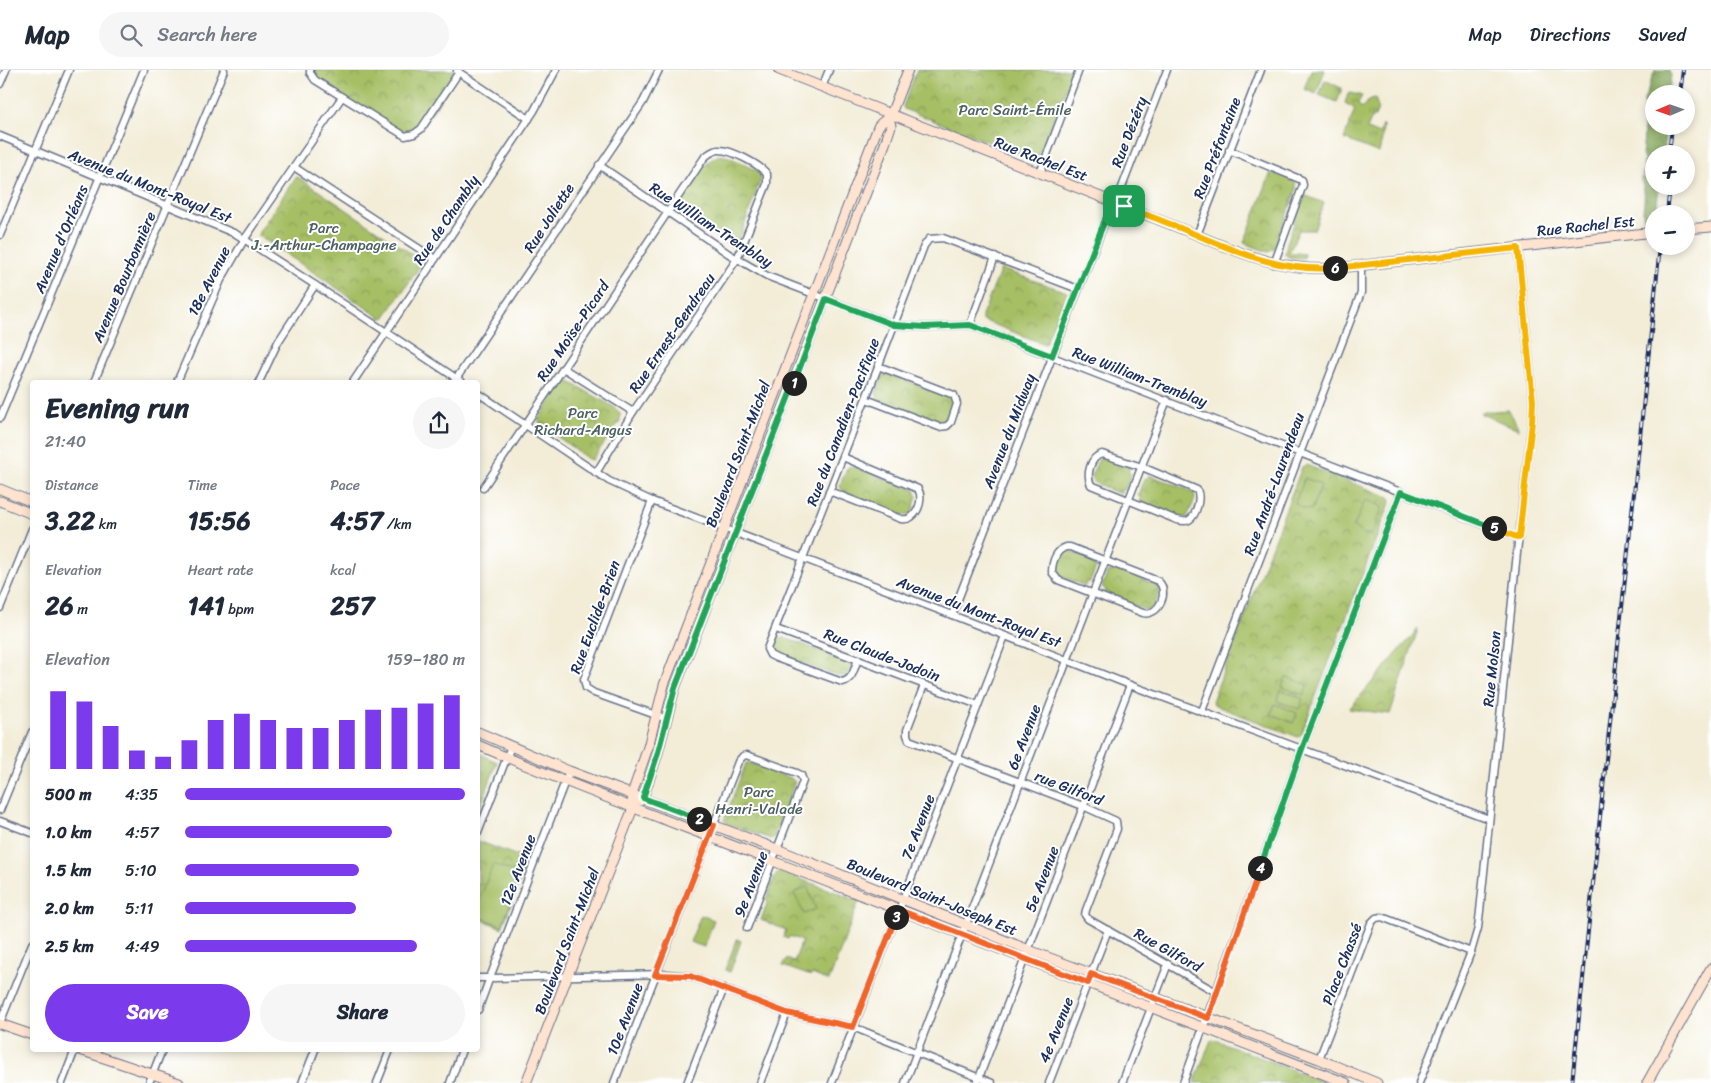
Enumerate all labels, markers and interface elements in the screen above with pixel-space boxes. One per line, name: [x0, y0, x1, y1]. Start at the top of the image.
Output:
search box: [99, 12, 449, 57]
text: Map: [25, 14, 69, 56]
text: Search here: [157, 18, 257, 51]
text: Map: [1469, 19, 1502, 51]
text: Directions: [1530, 19, 1611, 51]
text: Saved: [1639, 19, 1686, 51]
icon: search: [117, 21, 145, 49]
north arrow: [1645, 85, 1695, 135]
map controls: [1645, 85, 1695, 255]
street label: Rue Dézéry: [1104, 92, 1155, 171]
street label: Rue Préfontaine: [1186, 93, 1248, 203]
park label: Parc Saint-Émile: [959, 97, 1072, 123]
street label: Rue Rachel Est: [990, 129, 1092, 189]
street label: Avenue du Mont-Royal Est: [63, 141, 237, 231]
button: +: [1645, 145, 1695, 195]
street label: Rue de Chambly: [406, 169, 486, 270]
street label: Rue William-Tremblay: [644, 175, 778, 275]
street label: Rue Joliette: [517, 178, 581, 258]
street label: Avenue d'Orléans: [26, 181, 96, 298]
pin: [1103, 185, 1145, 227]
icon: arrive: [1110, 192, 1138, 220]
button: −: [1645, 205, 1695, 255]
street label: Avenue Bourbonnière: [84, 207, 164, 348]
street label: Rue Rachel Est: [1536, 208, 1637, 244]
park label: Parc J.-Arthur-Champagne: [250, 215, 397, 258]
street label: 18e Avenue: [180, 241, 238, 321]
pin: 6: [1322, 256, 1348, 280]
text: 6: [1332, 256, 1339, 281]
street label: Rue Ernest-Gendreau: [622, 267, 722, 399]
street label: Rue Moïse-Picard: [530, 274, 617, 387]
street label: Rue du Canadien-Pacifique: [799, 334, 887, 510]
street label: Rue William-Tremblay: [1069, 339, 1212, 415]
street label: Avenue du Midway: [975, 369, 1043, 493]
pin: 1: [782, 370, 806, 396]
text: 1: [791, 371, 798, 396]
street label: Boulevard Saint-Michel: [698, 376, 778, 531]
text: Evening run: [45, 383, 189, 432]
button: share: [413, 397, 465, 449]
park label: Parc Richard-Angus: [534, 400, 632, 443]
street label: Rue André-Laurendeau: [1236, 409, 1312, 559]
text: 21:40: [45, 427, 86, 456]
text: Distance: [45, 473, 98, 498]
text: Time: [188, 473, 217, 498]
text: Pace: [330, 473, 360, 498]
text: 3.22: [45, 498, 95, 543]
text: 15:56: [188, 498, 251, 543]
text: 4:57: [330, 498, 383, 543]
text: km: [95, 512, 117, 537]
text: /km: [383, 512, 412, 537]
pin: 5: [1482, 516, 1506, 540]
text: 5: [1490, 516, 1499, 541]
street label: Rue Euclide-Brien: [562, 557, 628, 677]
text: Elevation: [45, 558, 102, 583]
text: Heart rate: [188, 558, 253, 583]
text: kcal: [330, 558, 356, 583]
street label: Avenue du Mont-Royal Est: [892, 568, 1066, 656]
text: 26: [45, 583, 74, 628]
text: 141: [188, 583, 225, 628]
text: 257: [330, 583, 374, 628]
text: m: [74, 597, 88, 622]
text: bpm: [225, 597, 254, 622]
street label: Rue Claude-Jodoin: [820, 621, 944, 689]
street label: Rue Molson: [1475, 630, 1509, 708]
text: Elevation: [45, 645, 110, 674]
text: 159–180 m: [386, 645, 465, 674]
street label: 6e Avenue: [1000, 700, 1049, 774]
street label: rue Gilford: [1031, 763, 1108, 813]
park label: Parc Henri-Valade: [715, 779, 803, 822]
text: 500 m: [45, 780, 91, 809]
text: 4:35: [125, 780, 158, 809]
street label: 7e Avenue: [894, 790, 943, 864]
pin: 2: [686, 806, 712, 832]
text: 2: [695, 807, 704, 832]
text: 1.0 km: [45, 818, 92, 847]
text: 4:57: [125, 818, 159, 847]
street label: 12e Avenue: [492, 830, 544, 910]
street label: 5e Avenue: [1017, 842, 1067, 916]
street label: 9e Avenue: [726, 847, 776, 921]
street label: Boulevard Saint-Joseph Est: [843, 851, 1022, 943]
text: 1.5 km: [45, 856, 91, 885]
text: 5:10: [125, 856, 157, 885]
pin: 4: [1248, 856, 1272, 880]
text: 4: [1256, 856, 1265, 881]
street label: Boulevard Saint-Michel: [527, 863, 607, 1018]
text: 2.0 km: [45, 894, 94, 923]
text: 5:11: [125, 894, 153, 923]
pin: 3: [884, 904, 908, 930]
text: 3: [893, 905, 900, 930]
street label: Place Chassé: [1314, 919, 1370, 1009]
street label: Rue Gilford: [1129, 921, 1208, 980]
text: 2.5 km: [45, 932, 94, 961]
text: 4:49: [125, 932, 160, 961]
street label: 10e Avenue: [599, 979, 651, 1059]
button: Save: [45, 984, 250, 1042]
button: Share: [260, 984, 465, 1042]
street label: 4e Avenue: [1031, 993, 1081, 1067]

